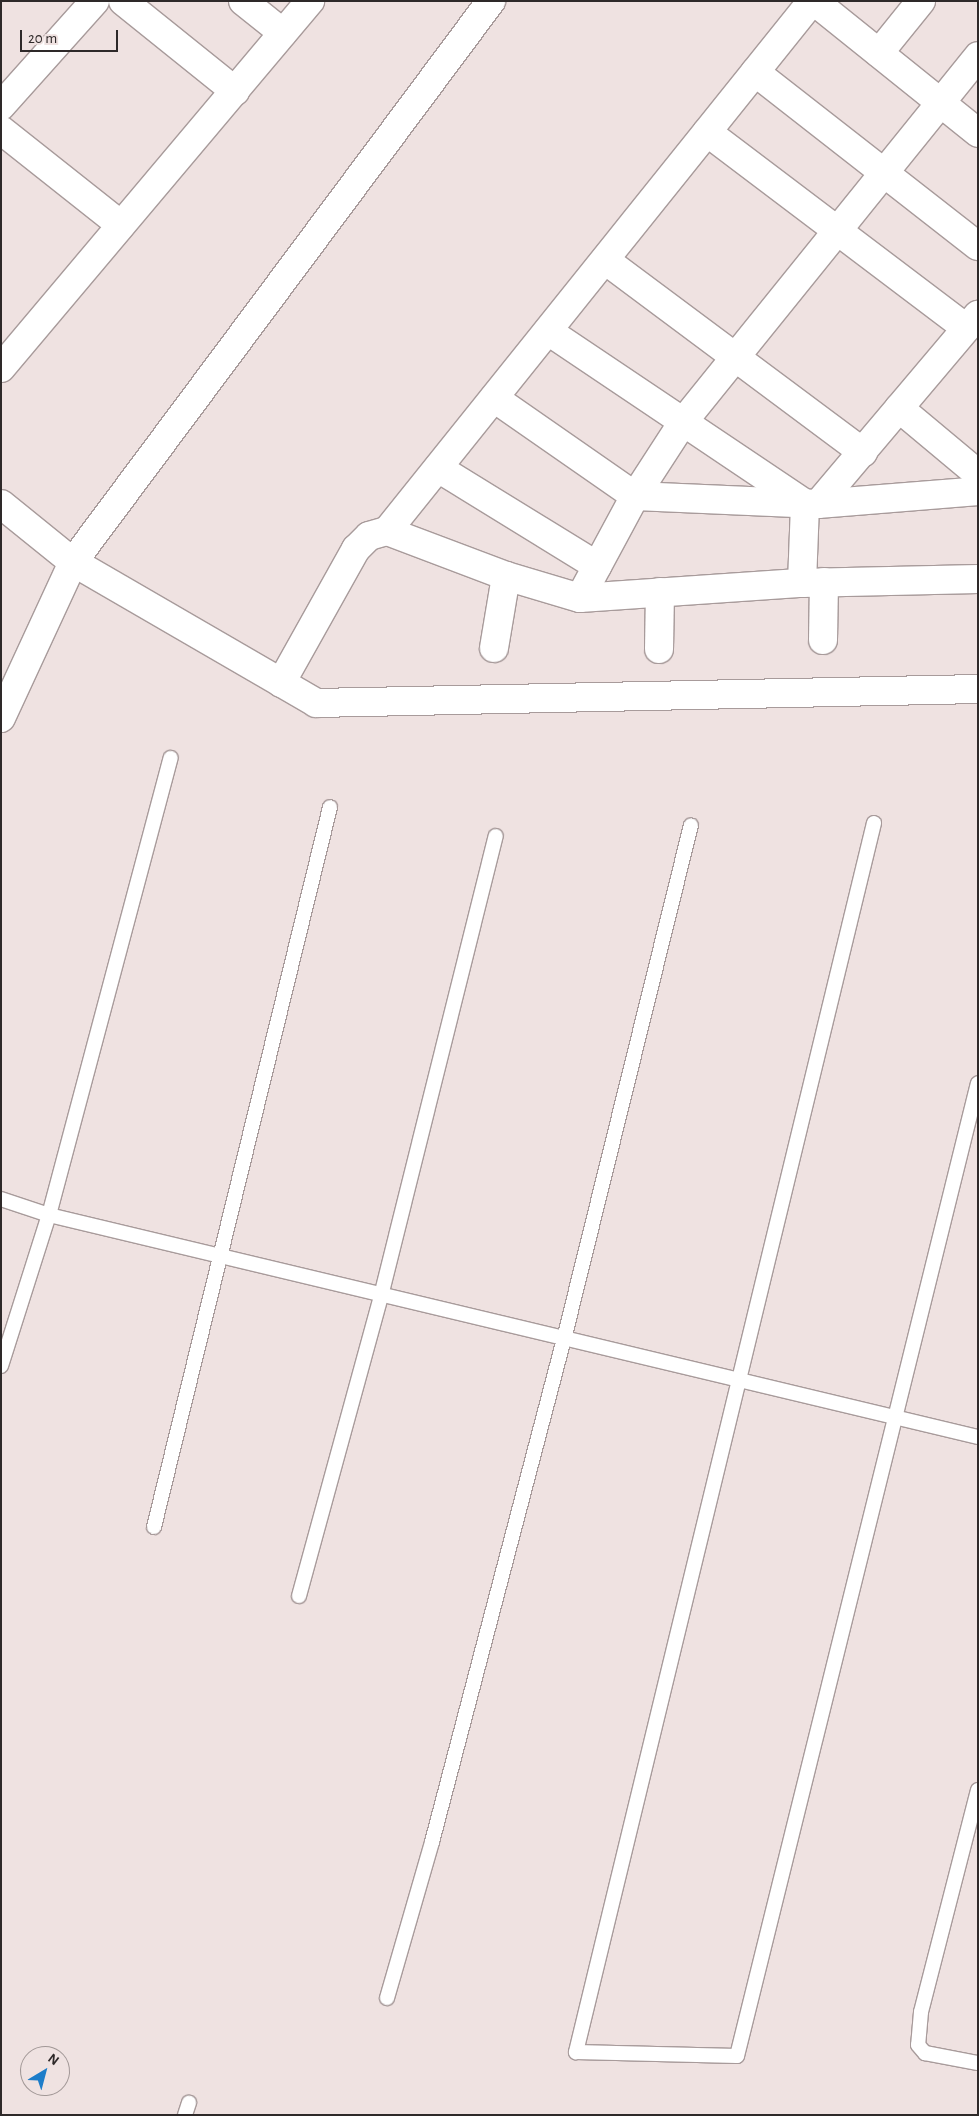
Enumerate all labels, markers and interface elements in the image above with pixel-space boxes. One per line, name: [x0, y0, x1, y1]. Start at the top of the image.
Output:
scale bar: [22, 20, 120, 52]
text: 20 m: [28, 31, 57, 46]
north arrow: [20, 2046, 70, 2096]
text: N: [45, 2051, 62, 2068]

